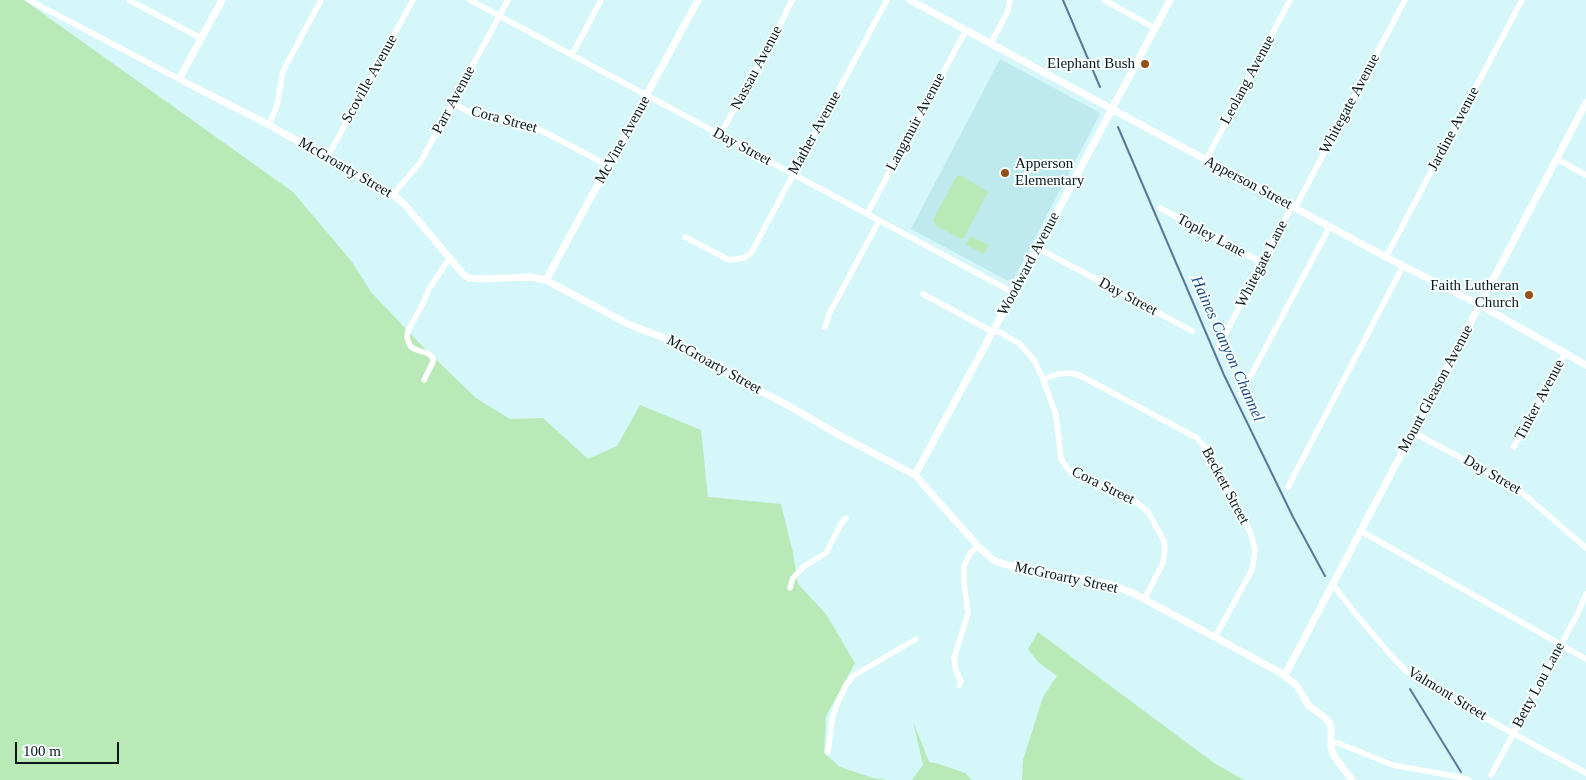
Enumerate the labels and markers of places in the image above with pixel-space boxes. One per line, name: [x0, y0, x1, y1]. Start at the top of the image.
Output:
place label: Elephant Bush: [1047, 55, 1135, 73]
marker: Elephant Bush: [1139, 58, 1151, 70]
place label: Apperson Elementary: [1015, 155, 1084, 190]
marker: Apperson Elementary: [999, 167, 1011, 179]
place label: Faith Lutheran Church: [1430, 277, 1519, 312]
marker: Faith Lutheran Church: [1523, 289, 1535, 301]

